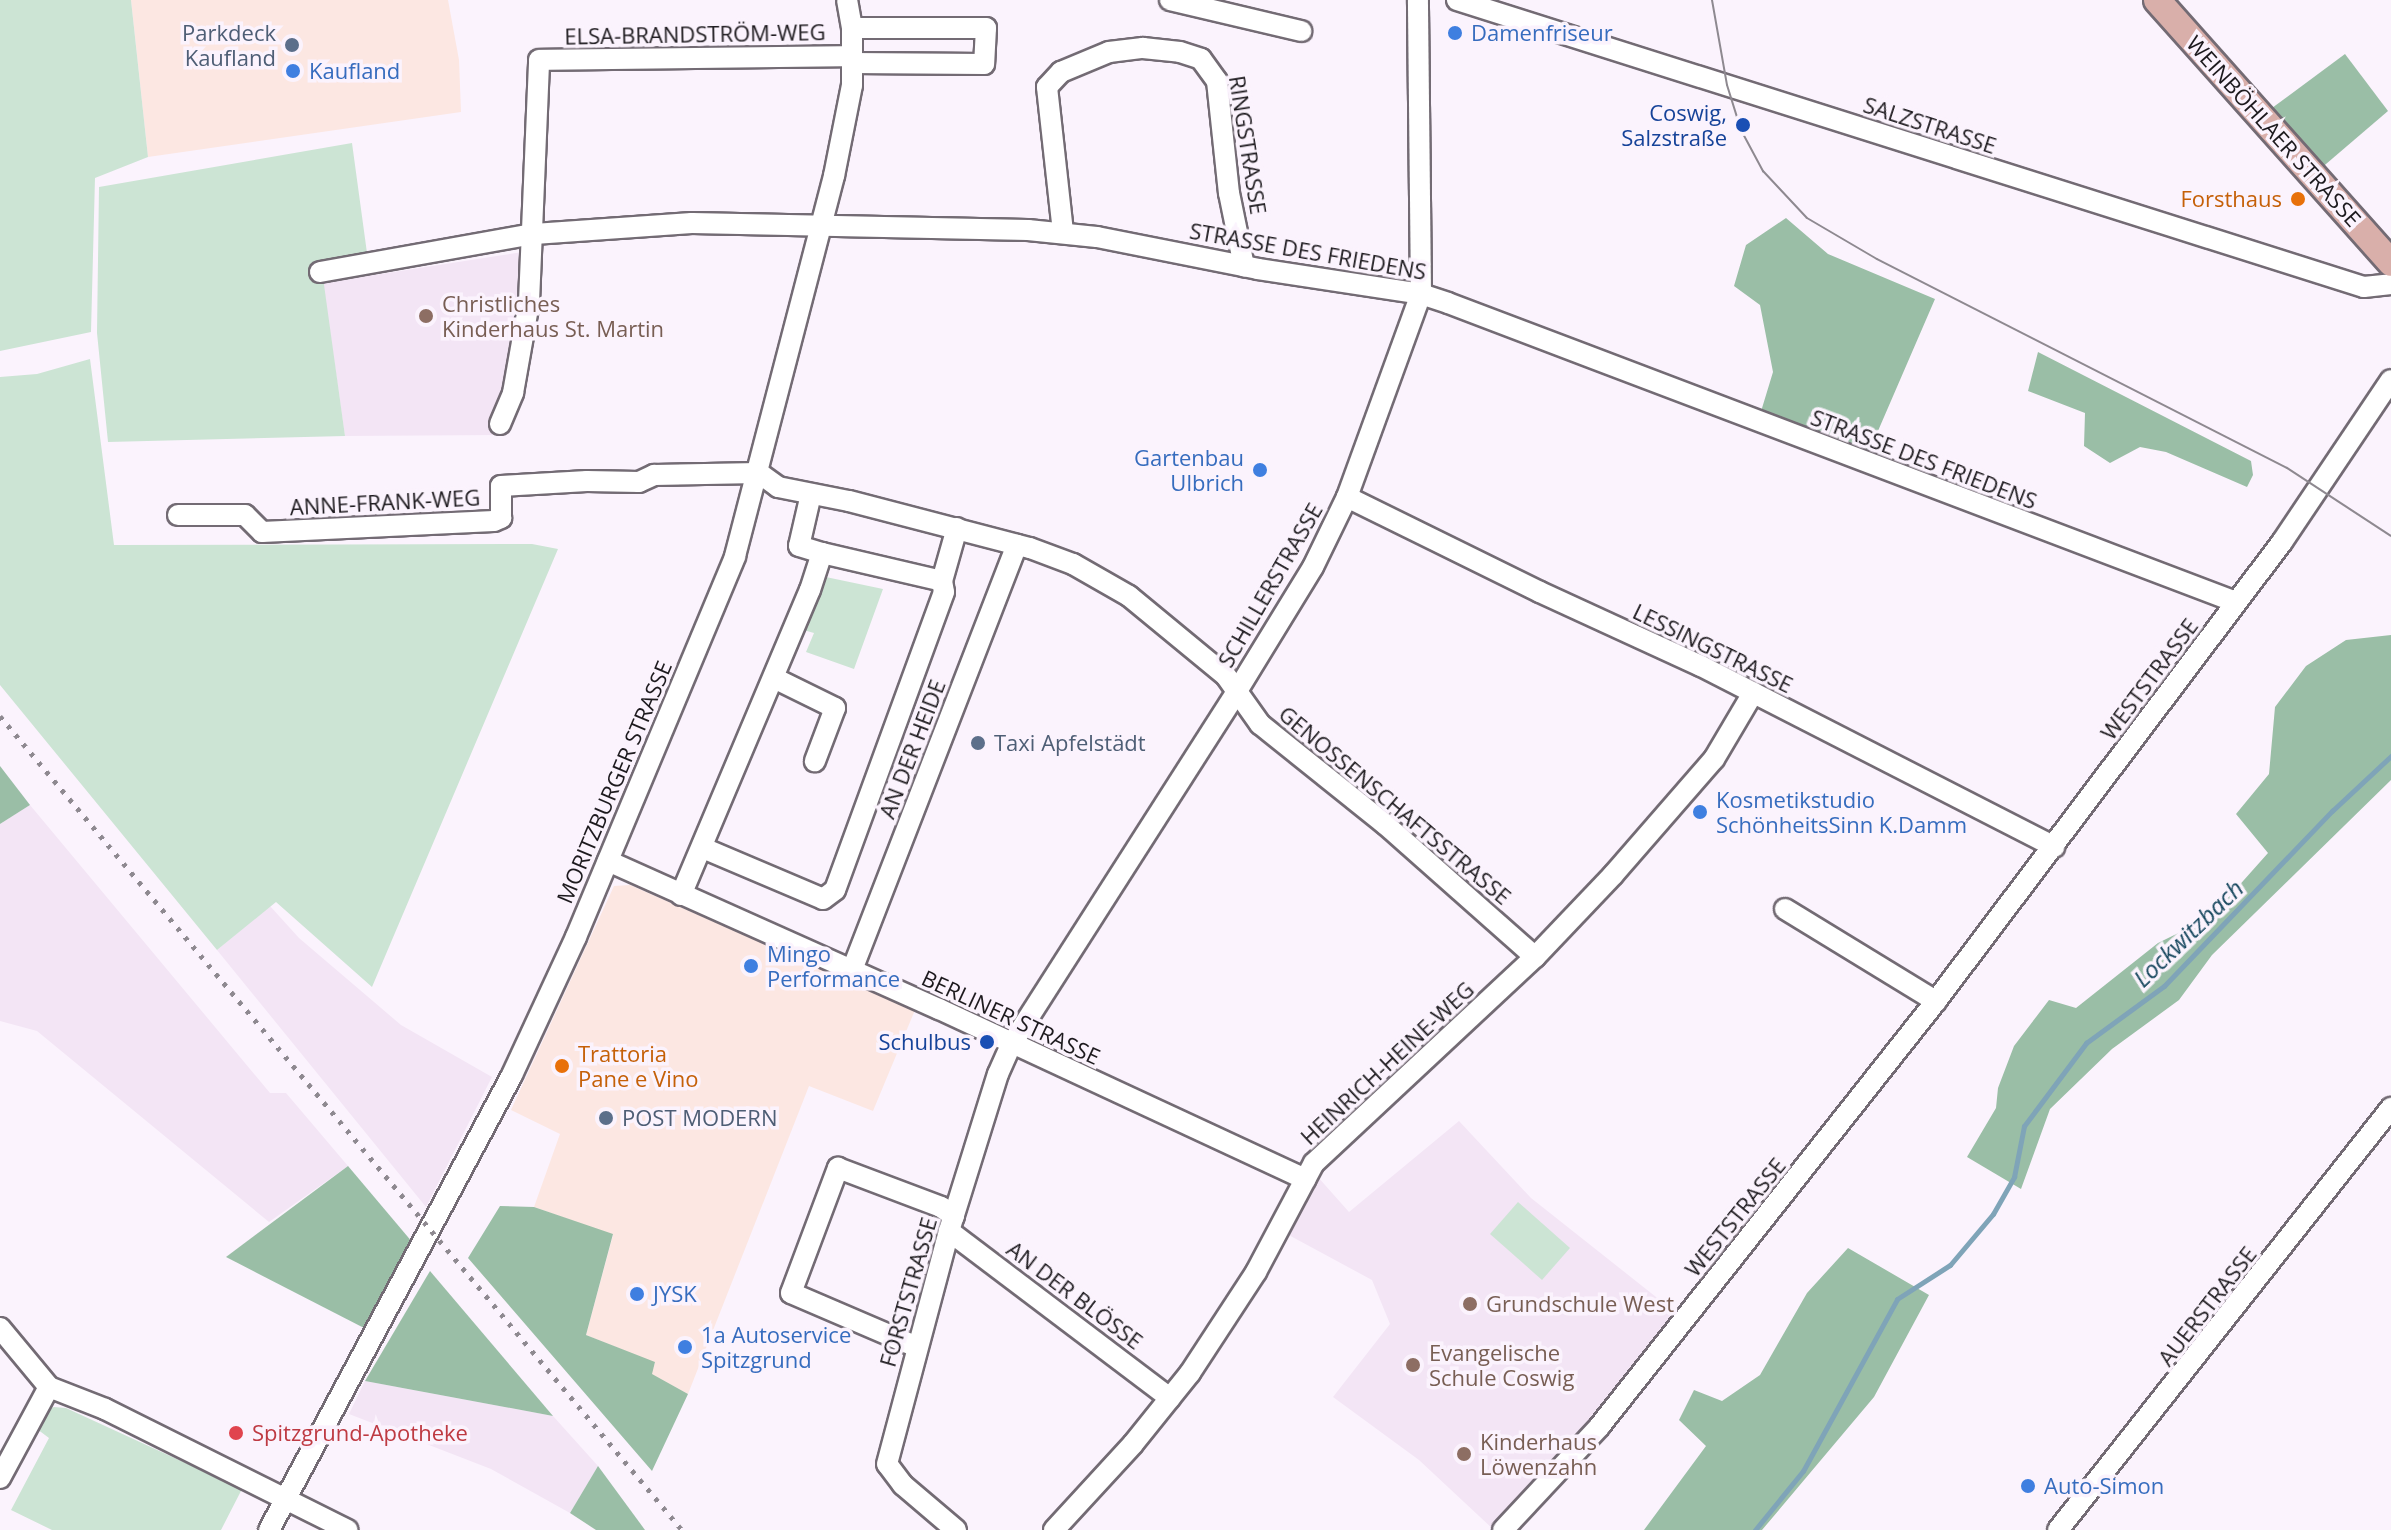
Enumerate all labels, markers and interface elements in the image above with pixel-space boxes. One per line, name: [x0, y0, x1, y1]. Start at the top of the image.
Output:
place label: Parkdeck Kaufland: [182, 19, 276, 70]
street label: ELSA-BRANDSTRÖM-WEG: [564, 19, 826, 49]
place label: Damenfriseur: [1471, 20, 1613, 46]
marker: Damenfriseur: [1446, 24, 1464, 42]
street label: WEINBÖHLAER STRASSE: [2181, 30, 2367, 232]
marker: Parkdeck Kaufland: [283, 36, 301, 54]
place label: Kaufland: [309, 58, 400, 84]
marker: Kaufland: [284, 62, 302, 80]
street label: RINGSTRASSE: [1224, 74, 1272, 216]
street label: SALZSTRASSE: [1860, 91, 2000, 159]
place label: Coswig, Salzstraße: [1621, 99, 1727, 150]
marker: Coswig, Salzstraße: [1734, 116, 1752, 134]
place label: Forsthaus: [2180, 186, 2282, 212]
marker: Forsthaus: [2289, 190, 2307, 208]
street label: STRASSE DES FRIEDENS: [1188, 217, 1428, 285]
place label: Christliches Kinderhaus St. Martin: [442, 290, 664, 342]
marker: Christliches Kinderhaus St. Martin: [417, 307, 435, 325]
street label: STRASSE DES FRIEDENS: [1807, 404, 2041, 514]
place label: Gartenbau Ulbrich: [1134, 444, 1244, 496]
marker: Gartenbau Ulbrich: [1251, 461, 1269, 479]
street label: ANNE-FRANK-WEG: [289, 484, 481, 520]
street label: SCHILLERSTRASSE: [1212, 498, 1328, 672]
street label: LESSINGSTRASSE: [1629, 598, 1797, 698]
street label: WESTSTRASSE: [2095, 613, 2203, 745]
street label: MORITZBURGER STRASSE: [551, 657, 677, 907]
street label: AN DER HEIDE: [873, 676, 951, 822]
street label: GENOSSENSCHAFTSSTRASSE: [1274, 700, 1516, 910]
place label: Taxi Apfelstädt: [994, 730, 1146, 756]
marker: Taxi Apfelstädt: [969, 734, 987, 752]
place label: Kosmetikstudio SchönheitsSinn K.Damm: [1716, 786, 1967, 838]
marker: Kosmetikstudio SchönheitsSinn K.Damm: [1691, 803, 1709, 821]
water label: Lockwitzbach: [2127, 873, 2249, 993]
place label: Mingo Performance: [767, 940, 900, 992]
marker: Mingo Performance: [742, 957, 760, 975]
street label: BERLINER STRASSE: [918, 964, 1104, 1070]
street label: HEINRICH-HEINE-WEG: [1295, 976, 1479, 1150]
place label: Schulbus: [878, 1029, 971, 1055]
marker: Schulbus: [978, 1033, 996, 1051]
place label: Trattoria Pane e Vino: [578, 1040, 698, 1092]
marker: Trattoria Pane e Vino: [553, 1057, 571, 1075]
place label: POST MODERN: [622, 1105, 777, 1131]
marker: POST MODERN: [597, 1109, 615, 1127]
street label: WESTSTRASSE: [1679, 1152, 1791, 1282]
street label: FORSTSTRASSE: [874, 1214, 942, 1370]
street label: AN DER BLÖSSE: [1002, 1235, 1148, 1355]
street label: AUERSTRASSE: [2152, 1241, 2262, 1371]
place label: JYSK: [653, 1281, 697, 1307]
marker: JYSK: [628, 1285, 646, 1303]
place label: Grundschule West: [1486, 1291, 1674, 1317]
marker: Grundschule West: [1461, 1295, 1479, 1313]
place label: 1a Autoservice Spitzgrund: [701, 1321, 851, 1372]
marker: 1a Autoservice Spitzgrund: [676, 1338, 694, 1356]
place label: Evangelische Schule Coswig: [1429, 1339, 1574, 1390]
marker: Evangelische Schule Coswig: [1404, 1356, 1422, 1374]
place label: Spitzgrund-Apotheke: [252, 1420, 468, 1446]
marker: Spitzgrund-Apotheke: [227, 1424, 245, 1442]
place label: Kinderhaus Löwenzahn: [1480, 1428, 1597, 1480]
marker: Kinderhaus Löwenzahn: [1455, 1445, 1473, 1463]
place label: Auto-Simon: [2044, 1473, 2164, 1499]
marker: Auto-Simon: [2019, 1477, 2037, 1495]

